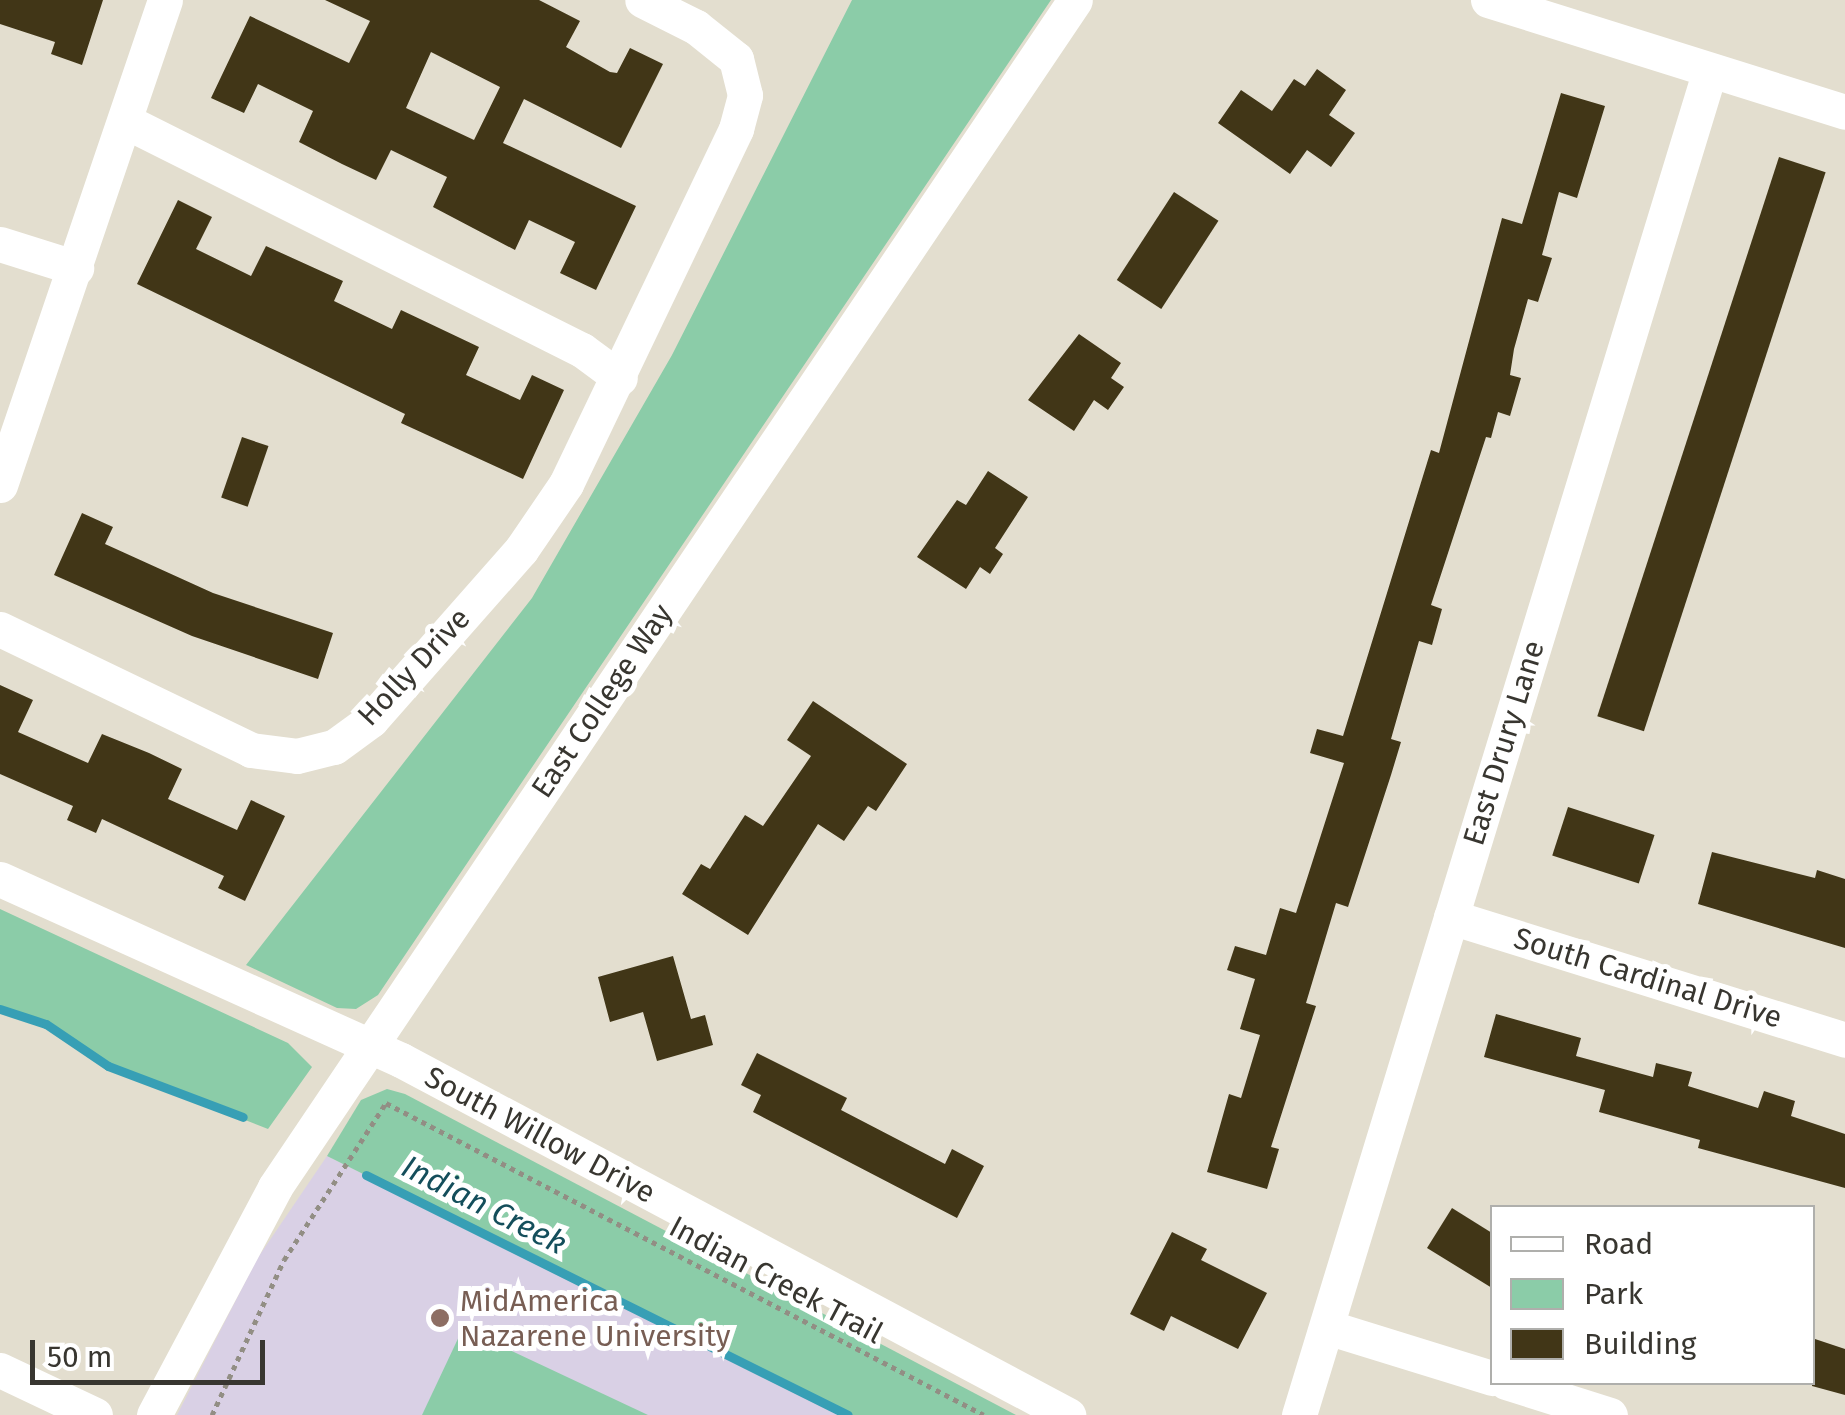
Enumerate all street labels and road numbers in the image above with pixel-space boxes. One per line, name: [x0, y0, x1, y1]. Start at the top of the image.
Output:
street label: East College Way: [524, 597, 680, 805]
street label: Holly Drive: [350, 601, 478, 733]
street label: East Drury Lane: [1456, 636, 1552, 850]
street label: South Cardinal Drive: [1510, 920, 1786, 1036]
street label: South Willow Drive: [419, 1059, 661, 1211]
street label: Indian Creek Trail: [663, 1209, 889, 1351]

